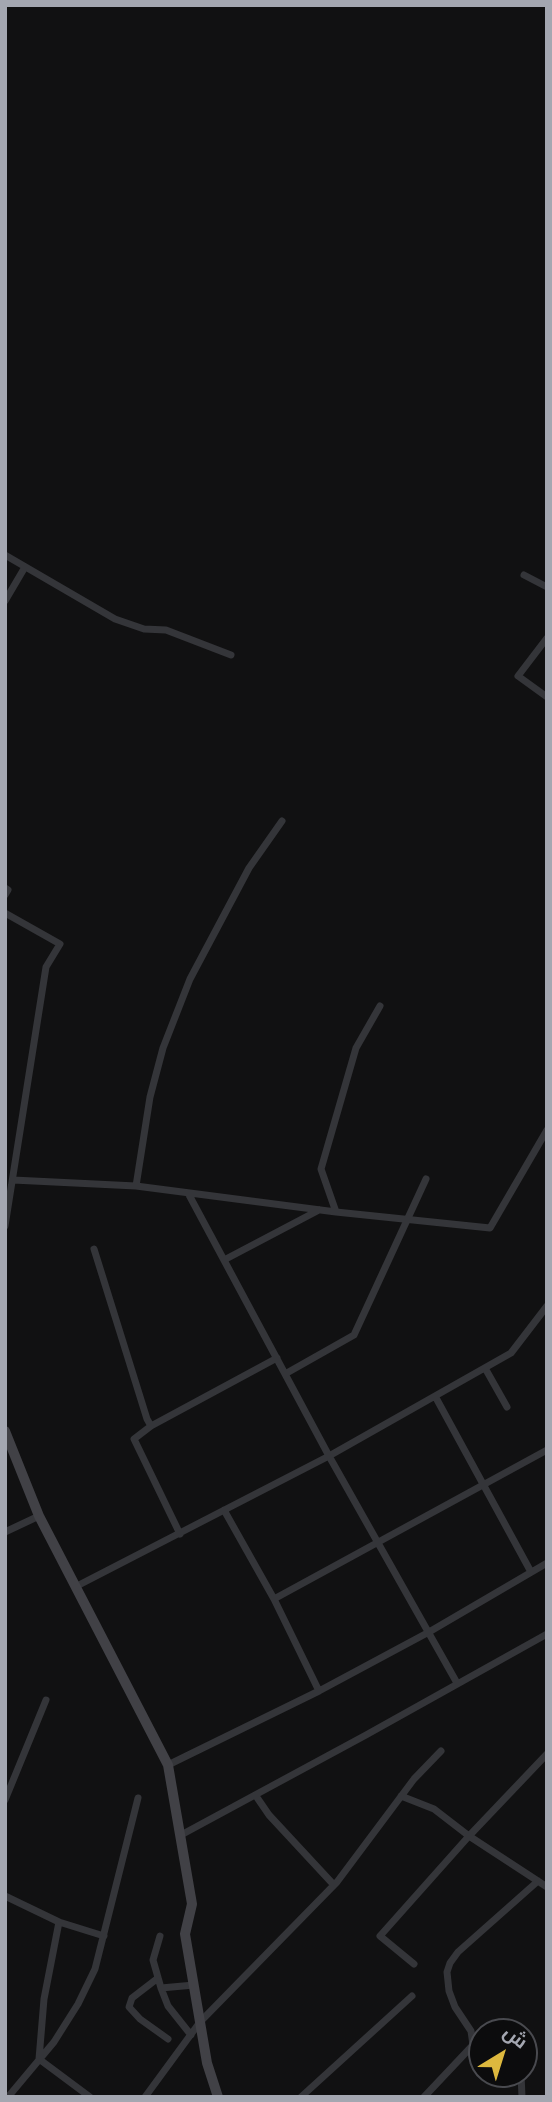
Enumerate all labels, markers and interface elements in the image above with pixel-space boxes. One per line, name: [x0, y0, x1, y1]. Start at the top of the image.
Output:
north arrow: [468, 2018, 538, 2088]
text: ش: [498, 2021, 532, 2055]

